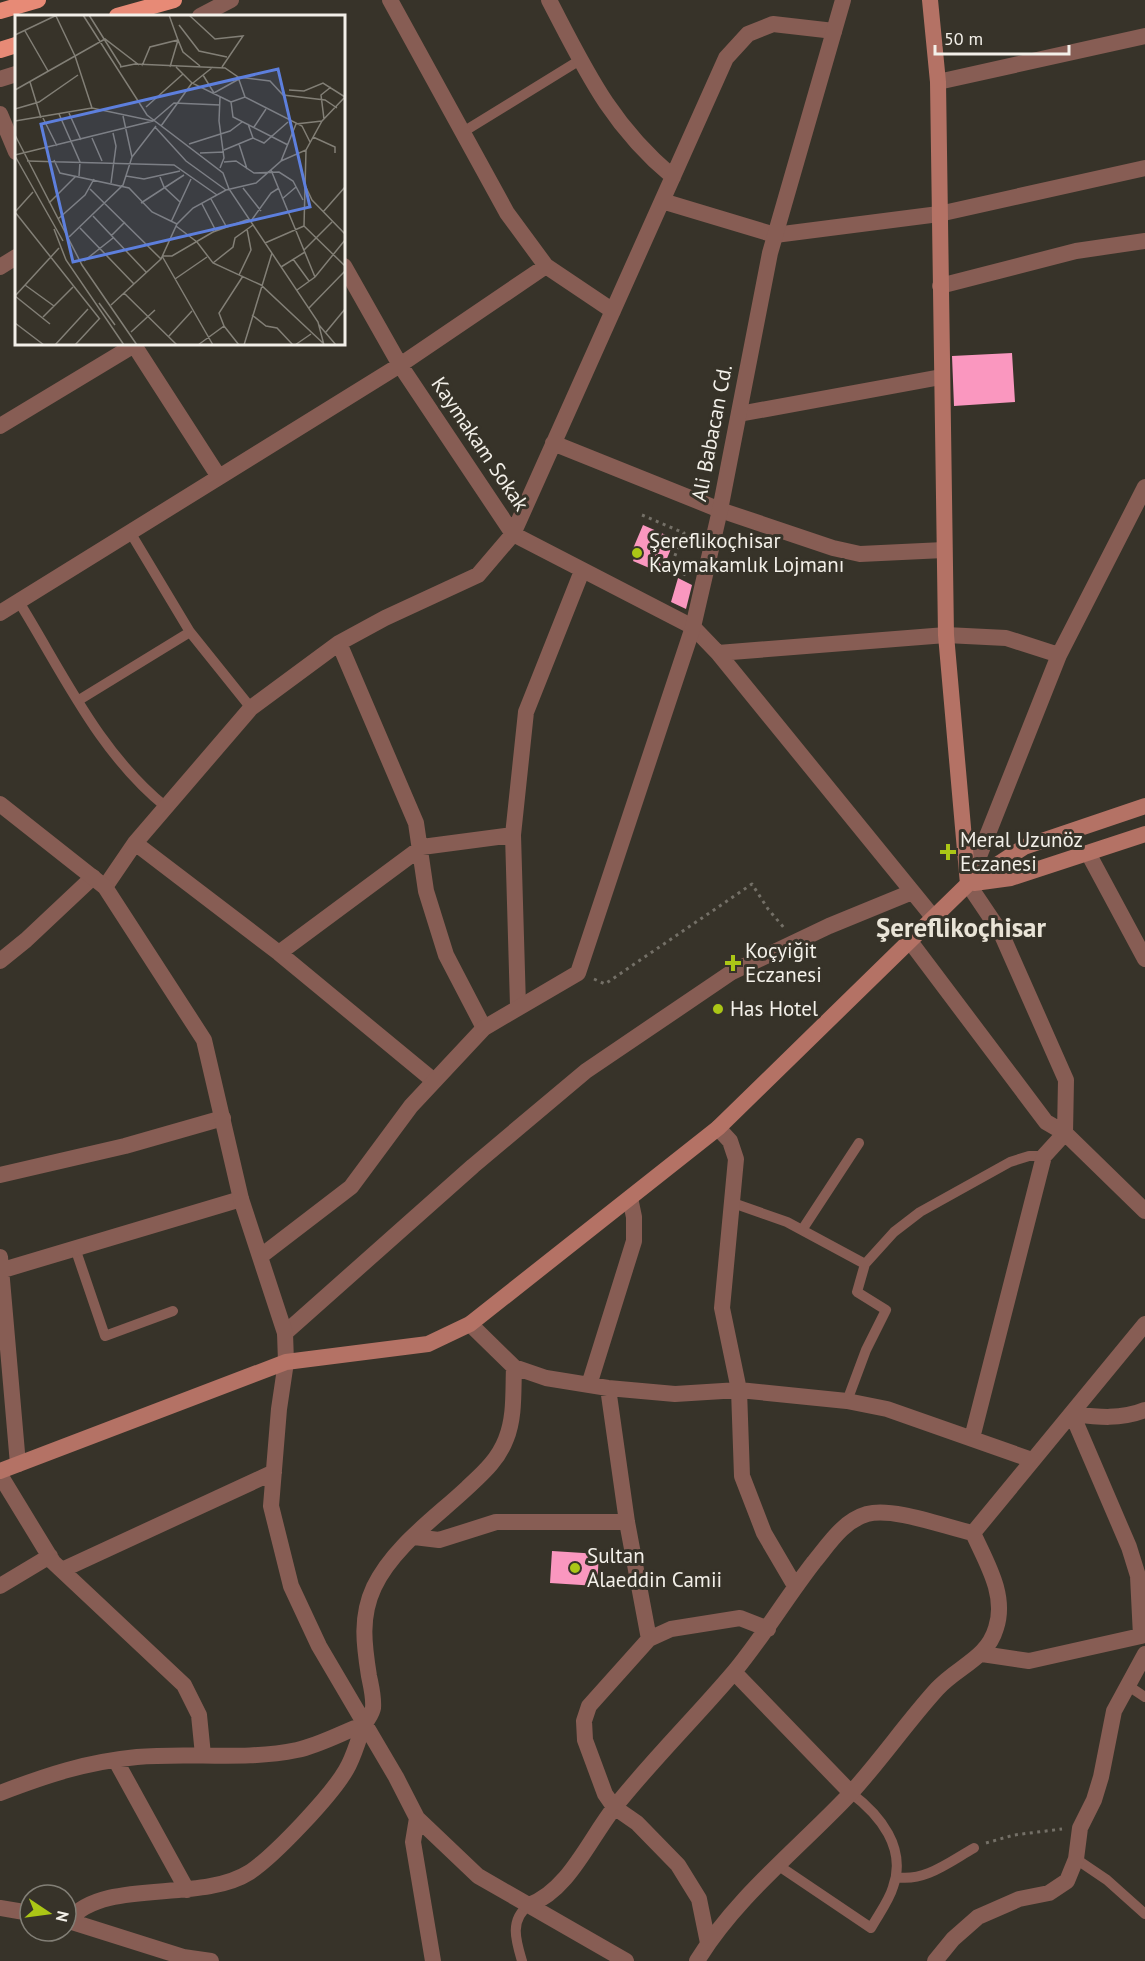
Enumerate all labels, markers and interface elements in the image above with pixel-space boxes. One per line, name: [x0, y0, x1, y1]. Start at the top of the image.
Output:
inset map: [15, 15, 345, 345]
scale bar: [935, 18, 1068, 56]
text: 50 m: [944, 27, 983, 50]
street label: Ali Babacan Cd.: [685, 362, 738, 504]
street label: Kaymakam Sokak: [426, 372, 535, 516]
place label: Şereflikoçhisar Kaymakamlık Lojmanı: [649, 527, 844, 578]
marker: Şereflikoçhisar Kaymakamlık Lojmanı: [630, 546, 644, 560]
place label: Meral Uzunöz Eczanesi: [960, 826, 1083, 877]
marker: Meral Uzunöz Eczanesi: [941, 845, 955, 859]
district label: Şereflikoçhisar: [876, 910, 1046, 944]
place label: Koçyiğit Eczanesi: [745, 937, 822, 988]
marker: Koçyiğit Eczanesi: [726, 956, 740, 970]
place label: Has Hotel: [730, 995, 818, 1022]
marker: Has Hotel: [711, 1002, 725, 1016]
place label: Sultan Alaeddin Camii: [587, 1542, 722, 1593]
marker: Sultan Alaeddin Camii: [568, 1561, 582, 1575]
north arrow: [18, 1883, 78, 1943]
text: N: [52, 1909, 74, 1924]

